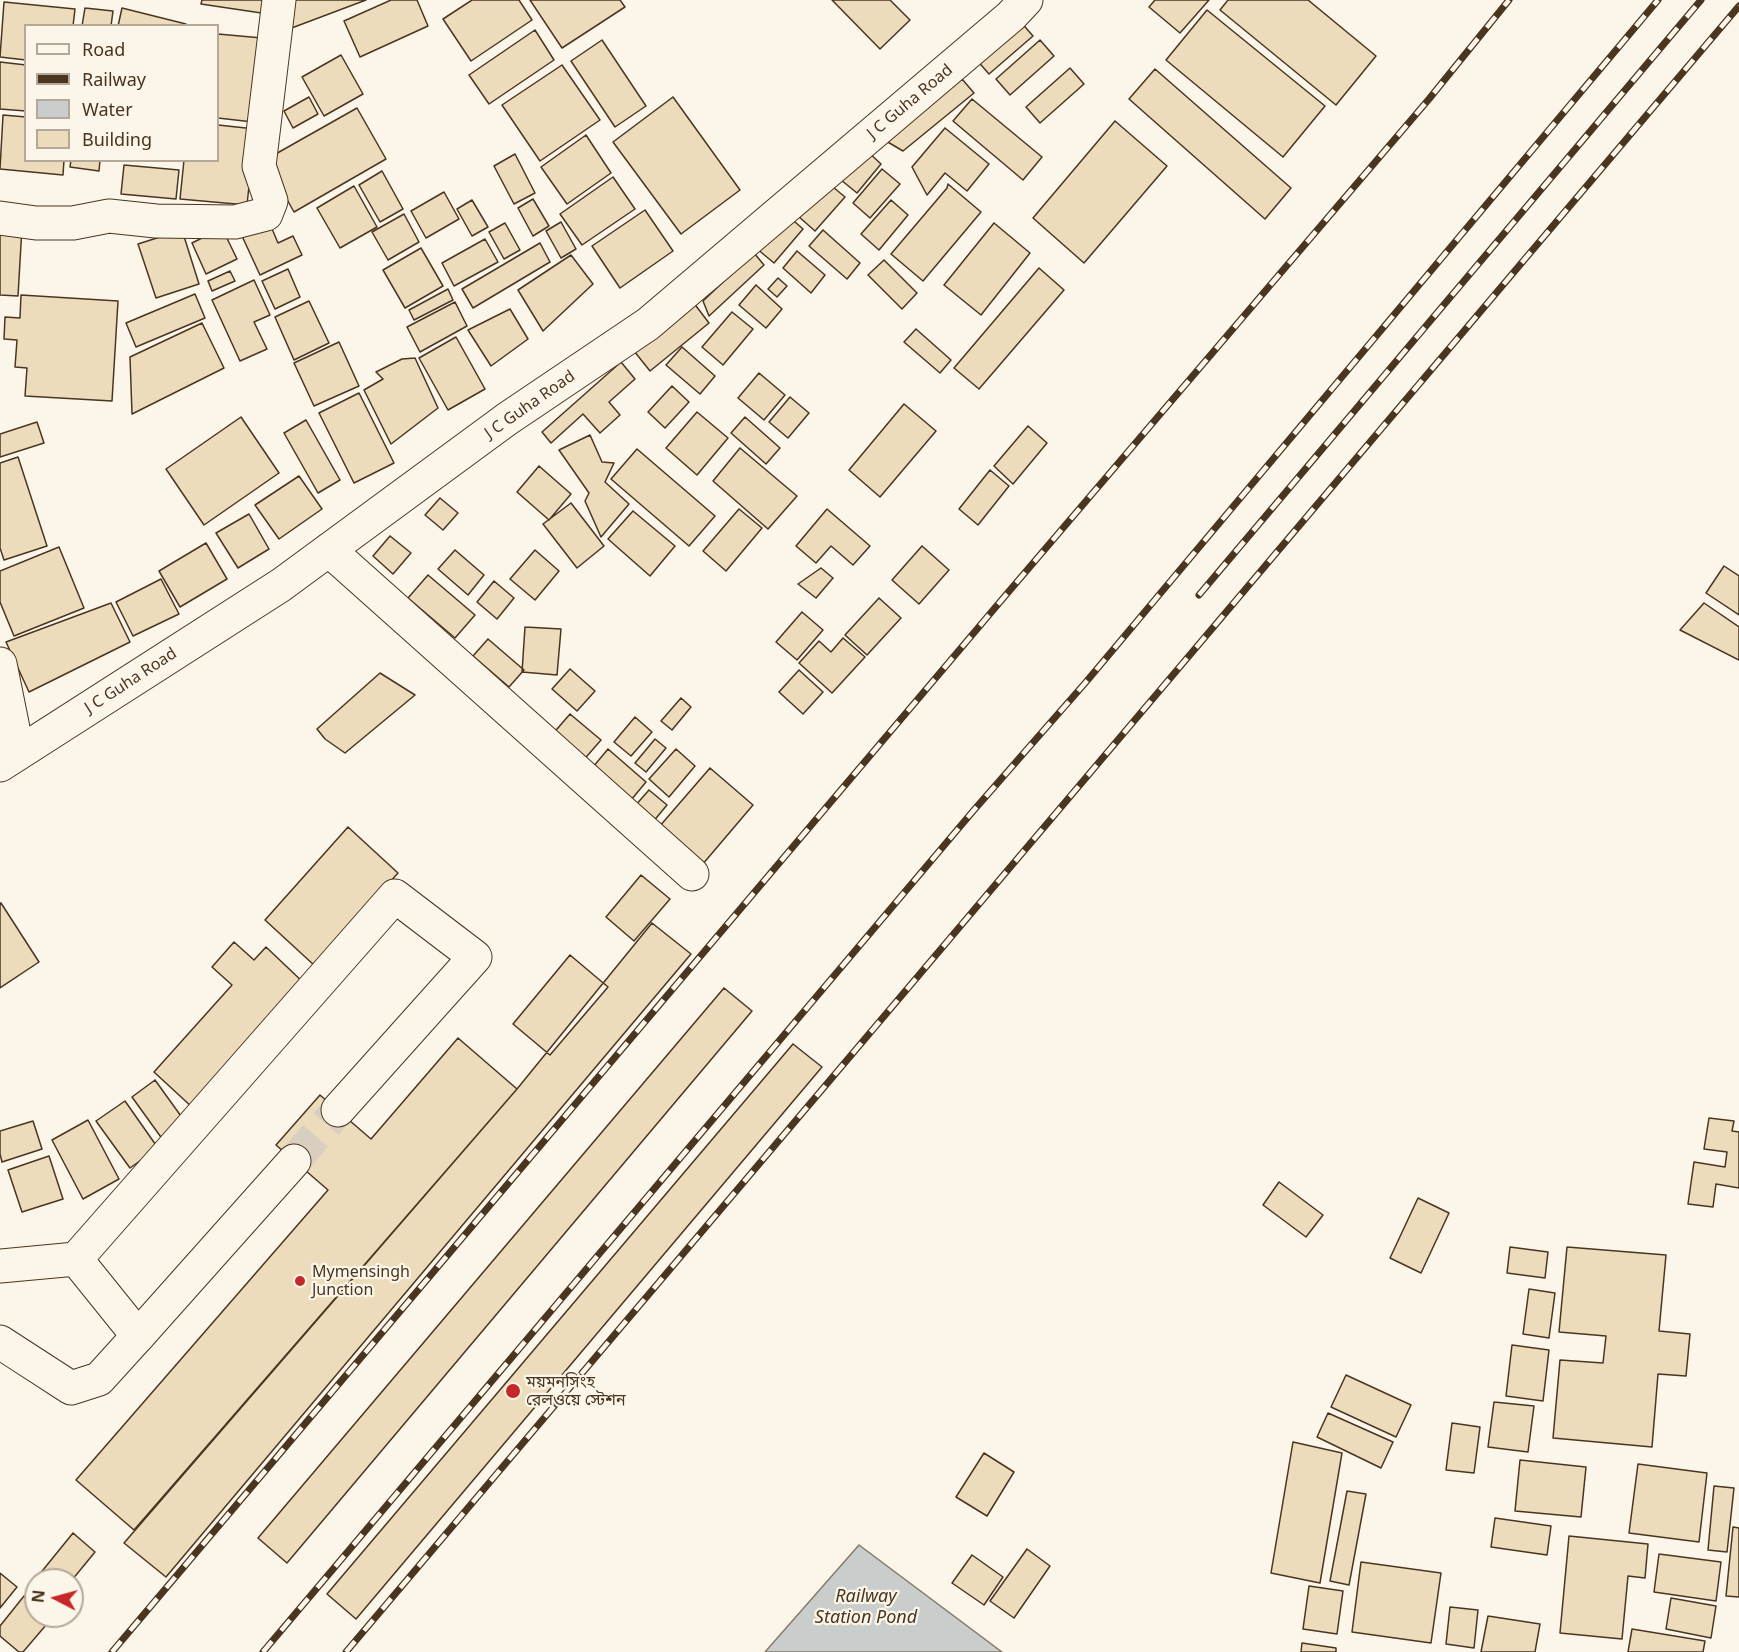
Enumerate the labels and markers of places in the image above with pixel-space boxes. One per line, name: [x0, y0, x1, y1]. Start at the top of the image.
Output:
place label: Mymensingh Junction: [312, 1262, 410, 1300]
marker: Mymensingh Junction: [293, 1274, 307, 1288]
place label: ময়মনসিংহ রেলওয়ে স্টেশন: [526, 1372, 626, 1410]
marker: ময়মনসিংহ রেলওয়ে স্টেশন: [504, 1382, 522, 1400]

